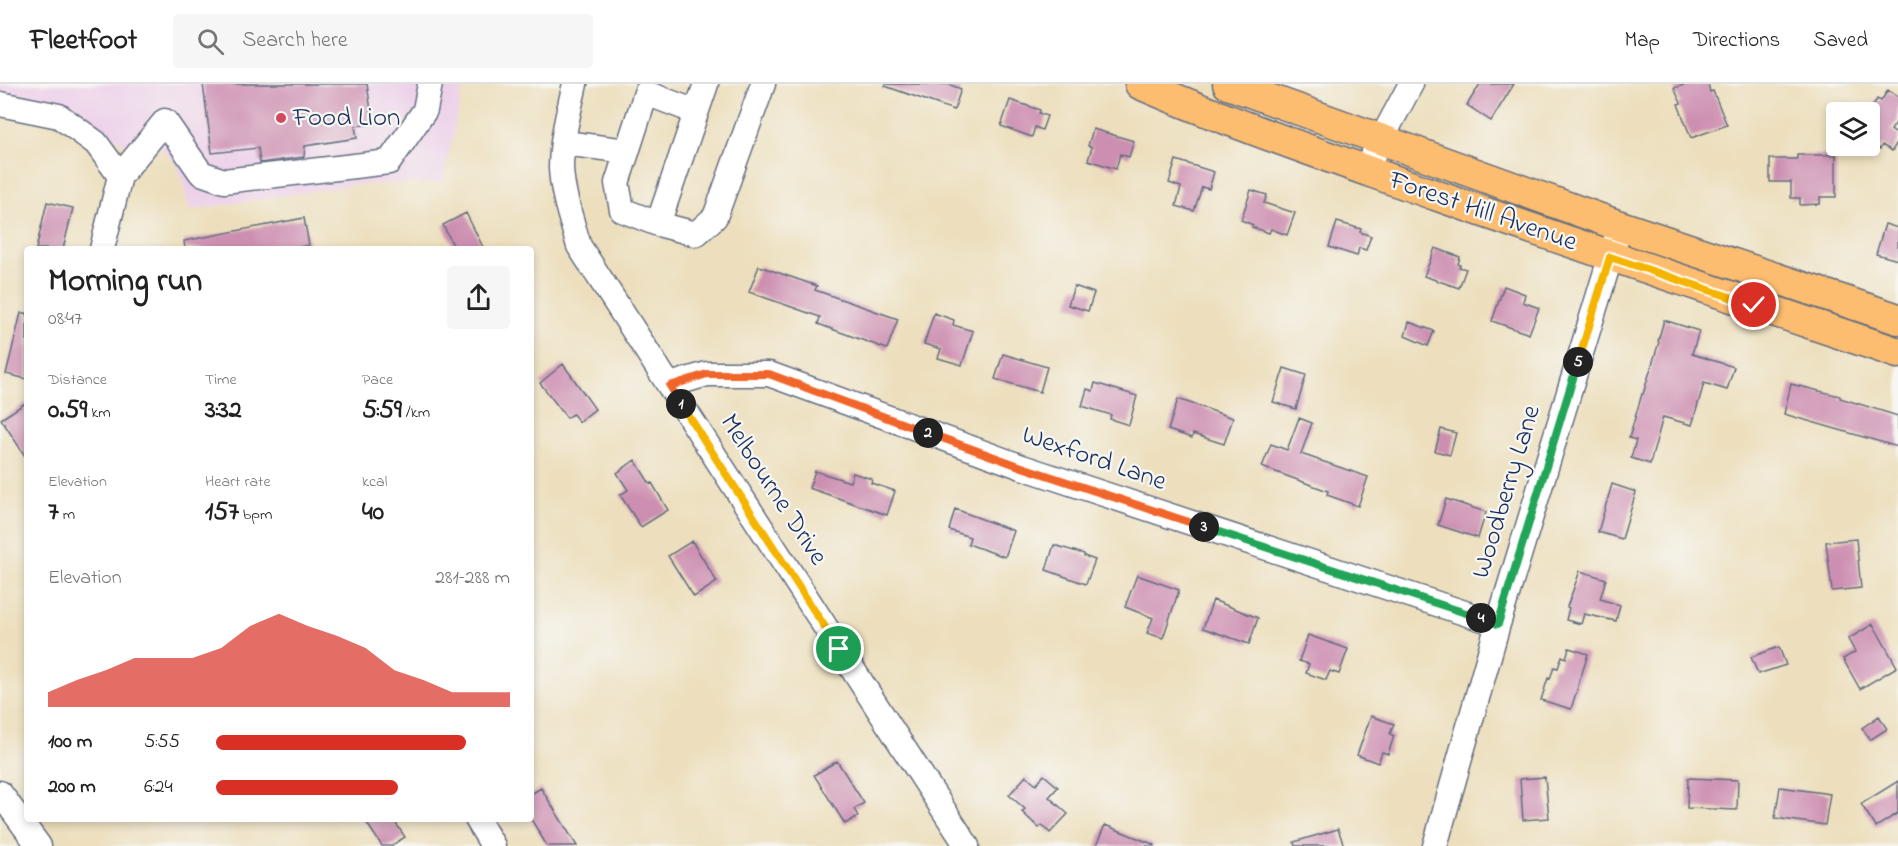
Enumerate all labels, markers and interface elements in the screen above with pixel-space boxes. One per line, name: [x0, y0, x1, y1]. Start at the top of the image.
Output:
search box: [173, 14, 593, 68]
text: Fleetfoot: [30, 21, 137, 62]
icon: search: [194, 25, 227, 58]
text: Search here: [242, 25, 348, 57]
text: Map: [1624, 26, 1660, 56]
text: Directions: [1693, 26, 1780, 56]
text: Saved: [1813, 26, 1868, 56]
place label: Food Lion: [292, 99, 400, 138]
map controls: [1826, 102, 1880, 156]
button: layers: [1826, 102, 1880, 156]
marker: Food Lion: [274, 111, 288, 125]
street label: Forest Hill Avenue: [1383, 161, 1583, 263]
text: Morning run: [48, 258, 202, 306]
button: share: [447, 266, 510, 329]
pin: [1728, 279, 1779, 330]
icon: check: [1737, 288, 1770, 321]
text: 08:47: [48, 305, 82, 334]
pin: 5: [1563, 347, 1593, 377]
text: 5: [1573, 350, 1583, 374]
text: Distance: [48, 368, 107, 392]
text: Time: [205, 368, 237, 392]
text: Pace: [362, 368, 393, 392]
pin: 1: [666, 389, 696, 419]
text: 0.59: [48, 392, 87, 430]
text: 3:32: [205, 392, 242, 430]
text: 5:59: [362, 392, 402, 430]
text: 1: [678, 392, 684, 416]
street label: Woodberry Lane: [1462, 400, 1552, 583]
text: km: [87, 401, 111, 425]
text: /km: [402, 401, 430, 425]
street label: Melbourne Drive: [709, 407, 837, 574]
street label: Wexford Lane: [1017, 416, 1172, 502]
pin: 2: [913, 418, 943, 448]
text: 2: [924, 421, 932, 445]
text: Elevation: [48, 470, 107, 494]
text: Heart rate: [205, 470, 271, 494]
text: kcal: [362, 470, 387, 494]
text: 7: [48, 494, 59, 532]
text: 157: [205, 494, 239, 532]
text: 40: [362, 494, 384, 532]
text: m: [59, 503, 75, 527]
text: bpm: [239, 503, 272, 527]
pin: 3: [1189, 512, 1219, 542]
text: 3: [1201, 515, 1207, 539]
text: Elevation: [48, 564, 122, 593]
text: 281–288 m: [435, 564, 510, 593]
pin: 4: [1466, 603, 1496, 633]
text: 4: [1478, 606, 1484, 630]
pin: [813, 623, 864, 674]
icon: arrive: [822, 632, 855, 665]
text: 100 m: [48, 728, 92, 757]
text: 5:55: [144, 728, 180, 757]
text: 200 m: [48, 773, 96, 802]
text: 6:24: [144, 773, 173, 802]

